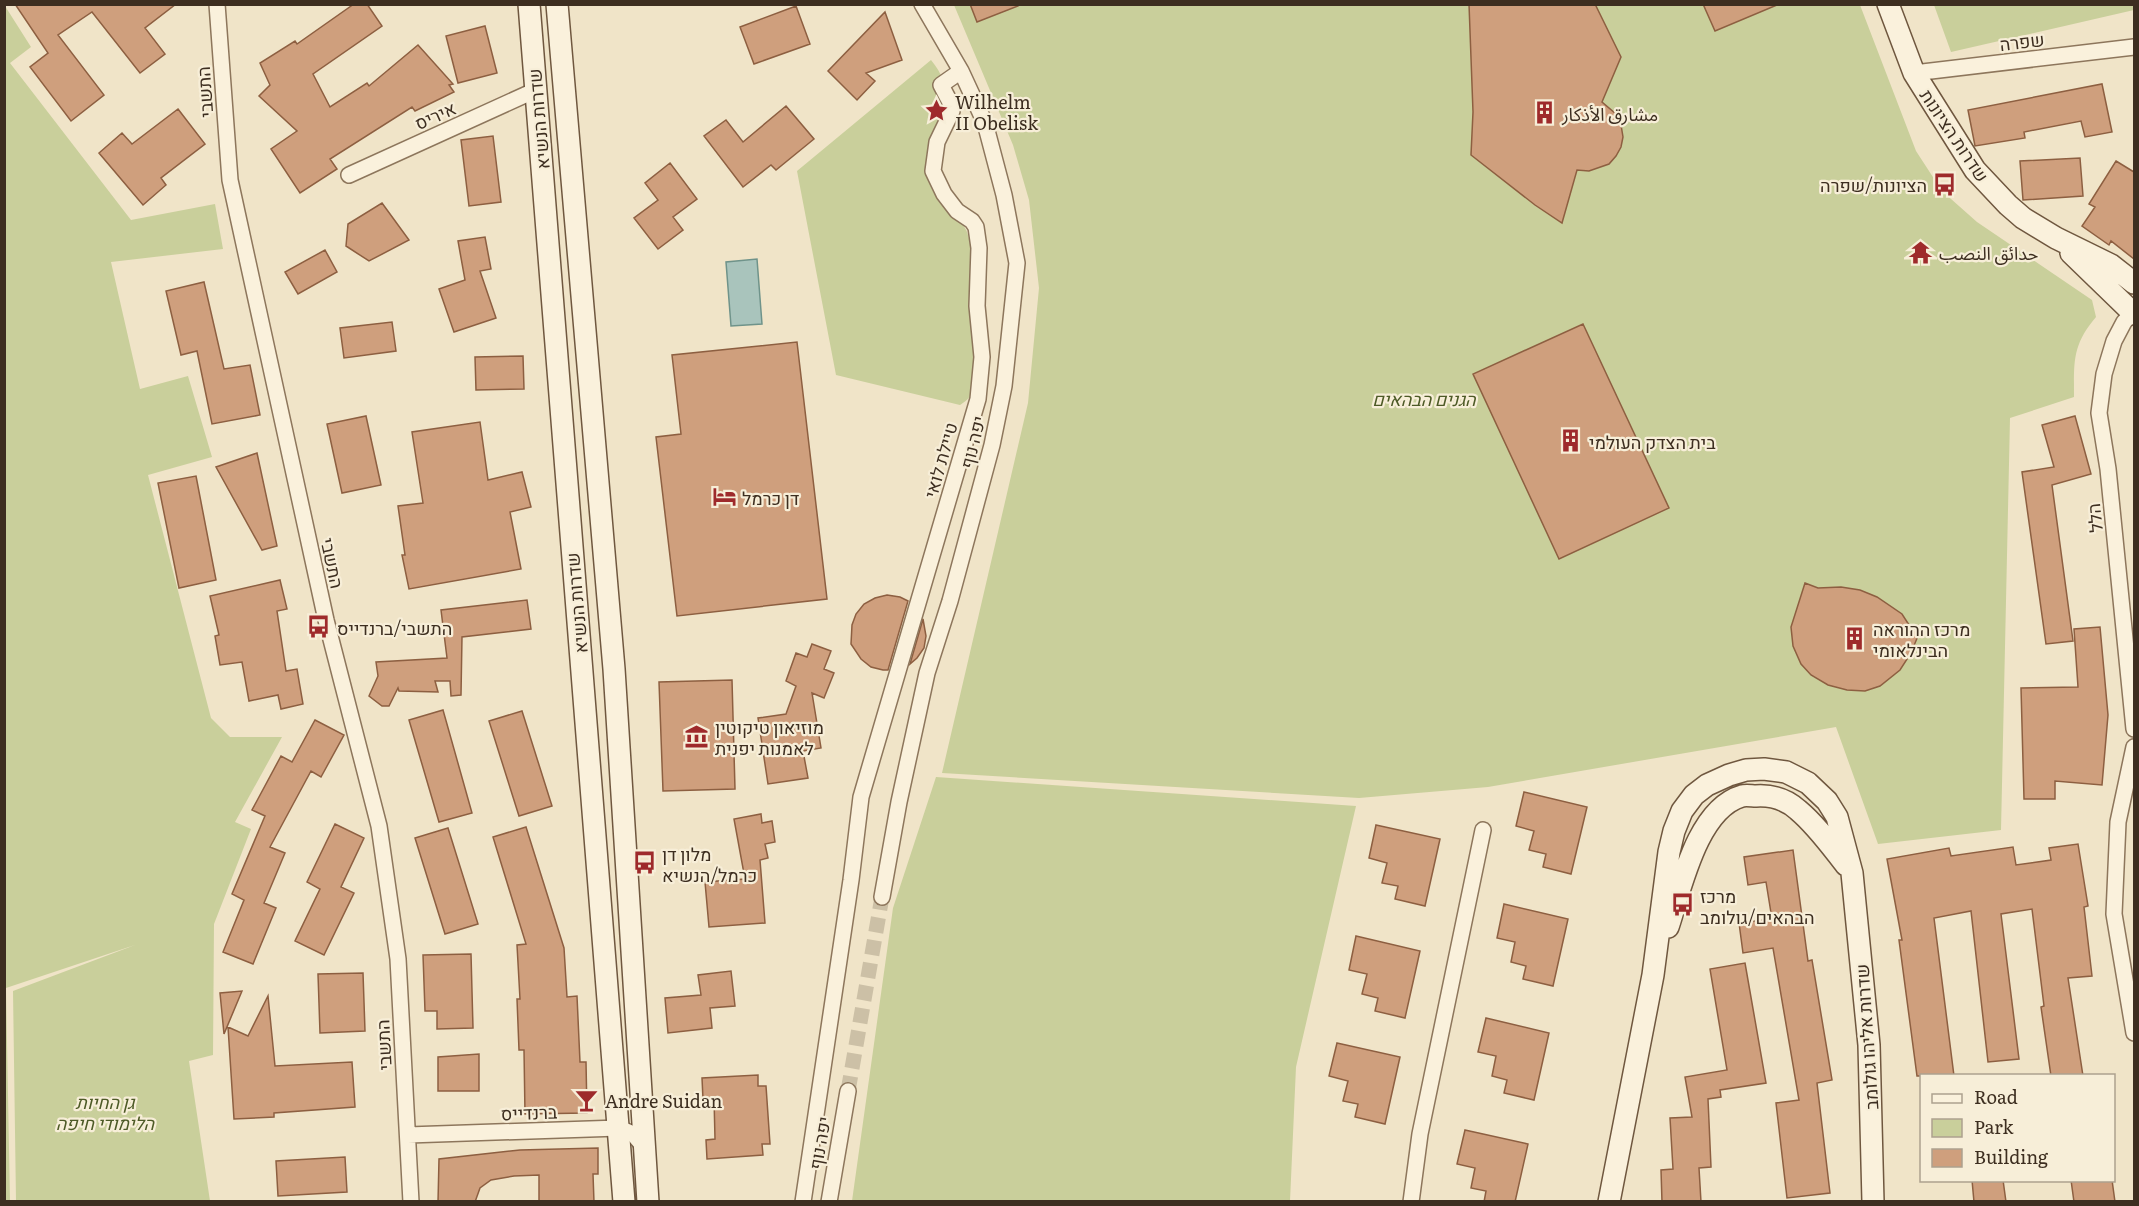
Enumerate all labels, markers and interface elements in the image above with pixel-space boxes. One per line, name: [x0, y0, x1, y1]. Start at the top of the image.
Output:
street label: שפרה: [1998, 25, 2046, 57]
street label: התשבי: [189, 66, 219, 118]
street label: שדרות הנשיא: [520, 67, 556, 171]
street label: שדרות הציונות: [1914, 83, 1996, 187]
place label: Wilhelm II Obelisk: [955, 88, 1039, 136]
street label: איריס: [410, 94, 460, 136]
place icon: Wilhelm II Obelisk: [924, 98, 950, 124]
building icon: مشارق الأذكار: [1531, 100, 1557, 126]
place label: مشارق الأذكار: [1561, 100, 1658, 127]
place label: הציונות/שפרה: [1820, 171, 1927, 198]
bus stop icon: הציונות/שפרה: [1932, 171, 1958, 197]
temple icon: حدائق النصب: [1908, 239, 1934, 265]
place label: حدائق النصب: [1939, 239, 2038, 266]
park label: הגנים הבהאים: [1372, 385, 1477, 412]
street label: יפה נוף: [952, 413, 992, 471]
street label: טיילת לואי: [916, 419, 964, 501]
building icon: בית הצדק העולמי: [1558, 428, 1584, 454]
place label: בית הצדק העולמי: [1589, 428, 1716, 455]
hotel icon: דן כרמל: [711, 484, 737, 510]
place label: דן כרמל: [742, 484, 799, 511]
street label: הלל: [2079, 502, 2109, 534]
street label: התשבי: [314, 535, 352, 591]
street label: שדרות הנשיא: [558, 551, 594, 655]
bus stop icon: התשבי/ברנדייס: [306, 614, 332, 640]
place label: התשבי/ברנדייס: [337, 614, 452, 641]
place label: מרכז ההוראה הבינלאומי: [1873, 615, 1970, 663]
building icon: מרכז ההוראה הבינלאומי: [1842, 625, 1868, 651]
place label: מוזיאון טיקוטין לאמנות יפנית: [715, 713, 824, 761]
museum icon: מוזיאון טיקוטין לאמנות יפנית: [684, 723, 710, 749]
place label: מלון דן כרמל/הנשיא: [662, 840, 757, 888]
bus stop icon: מלון דן כרמל/הנשיא: [631, 850, 657, 876]
place label: מרכז הבהאים/גולומב: [1700, 882, 1815, 930]
bus stop icon: מרכז הבהאים/גולומב: [1669, 892, 1695, 918]
street label: שדרות אליהו גולומב: [1847, 963, 1885, 1111]
street label: התשבי: [368, 1019, 398, 1071]
legend: [1920, 1074, 2115, 1182]
text: Road: [1974, 1083, 2018, 1110]
bar icon: Andre Suidan: [574, 1087, 600, 1113]
place label: Andre Suidan: [605, 1087, 722, 1114]
park label: גן החיות הלימודי חיפה: [56, 1088, 156, 1136]
street label: ברנדייס: [500, 1098, 558, 1126]
text: Park: [1974, 1113, 2015, 1140]
street label: יפה נוף: [801, 1114, 837, 1172]
text: Building: [1974, 1143, 2049, 1170]

